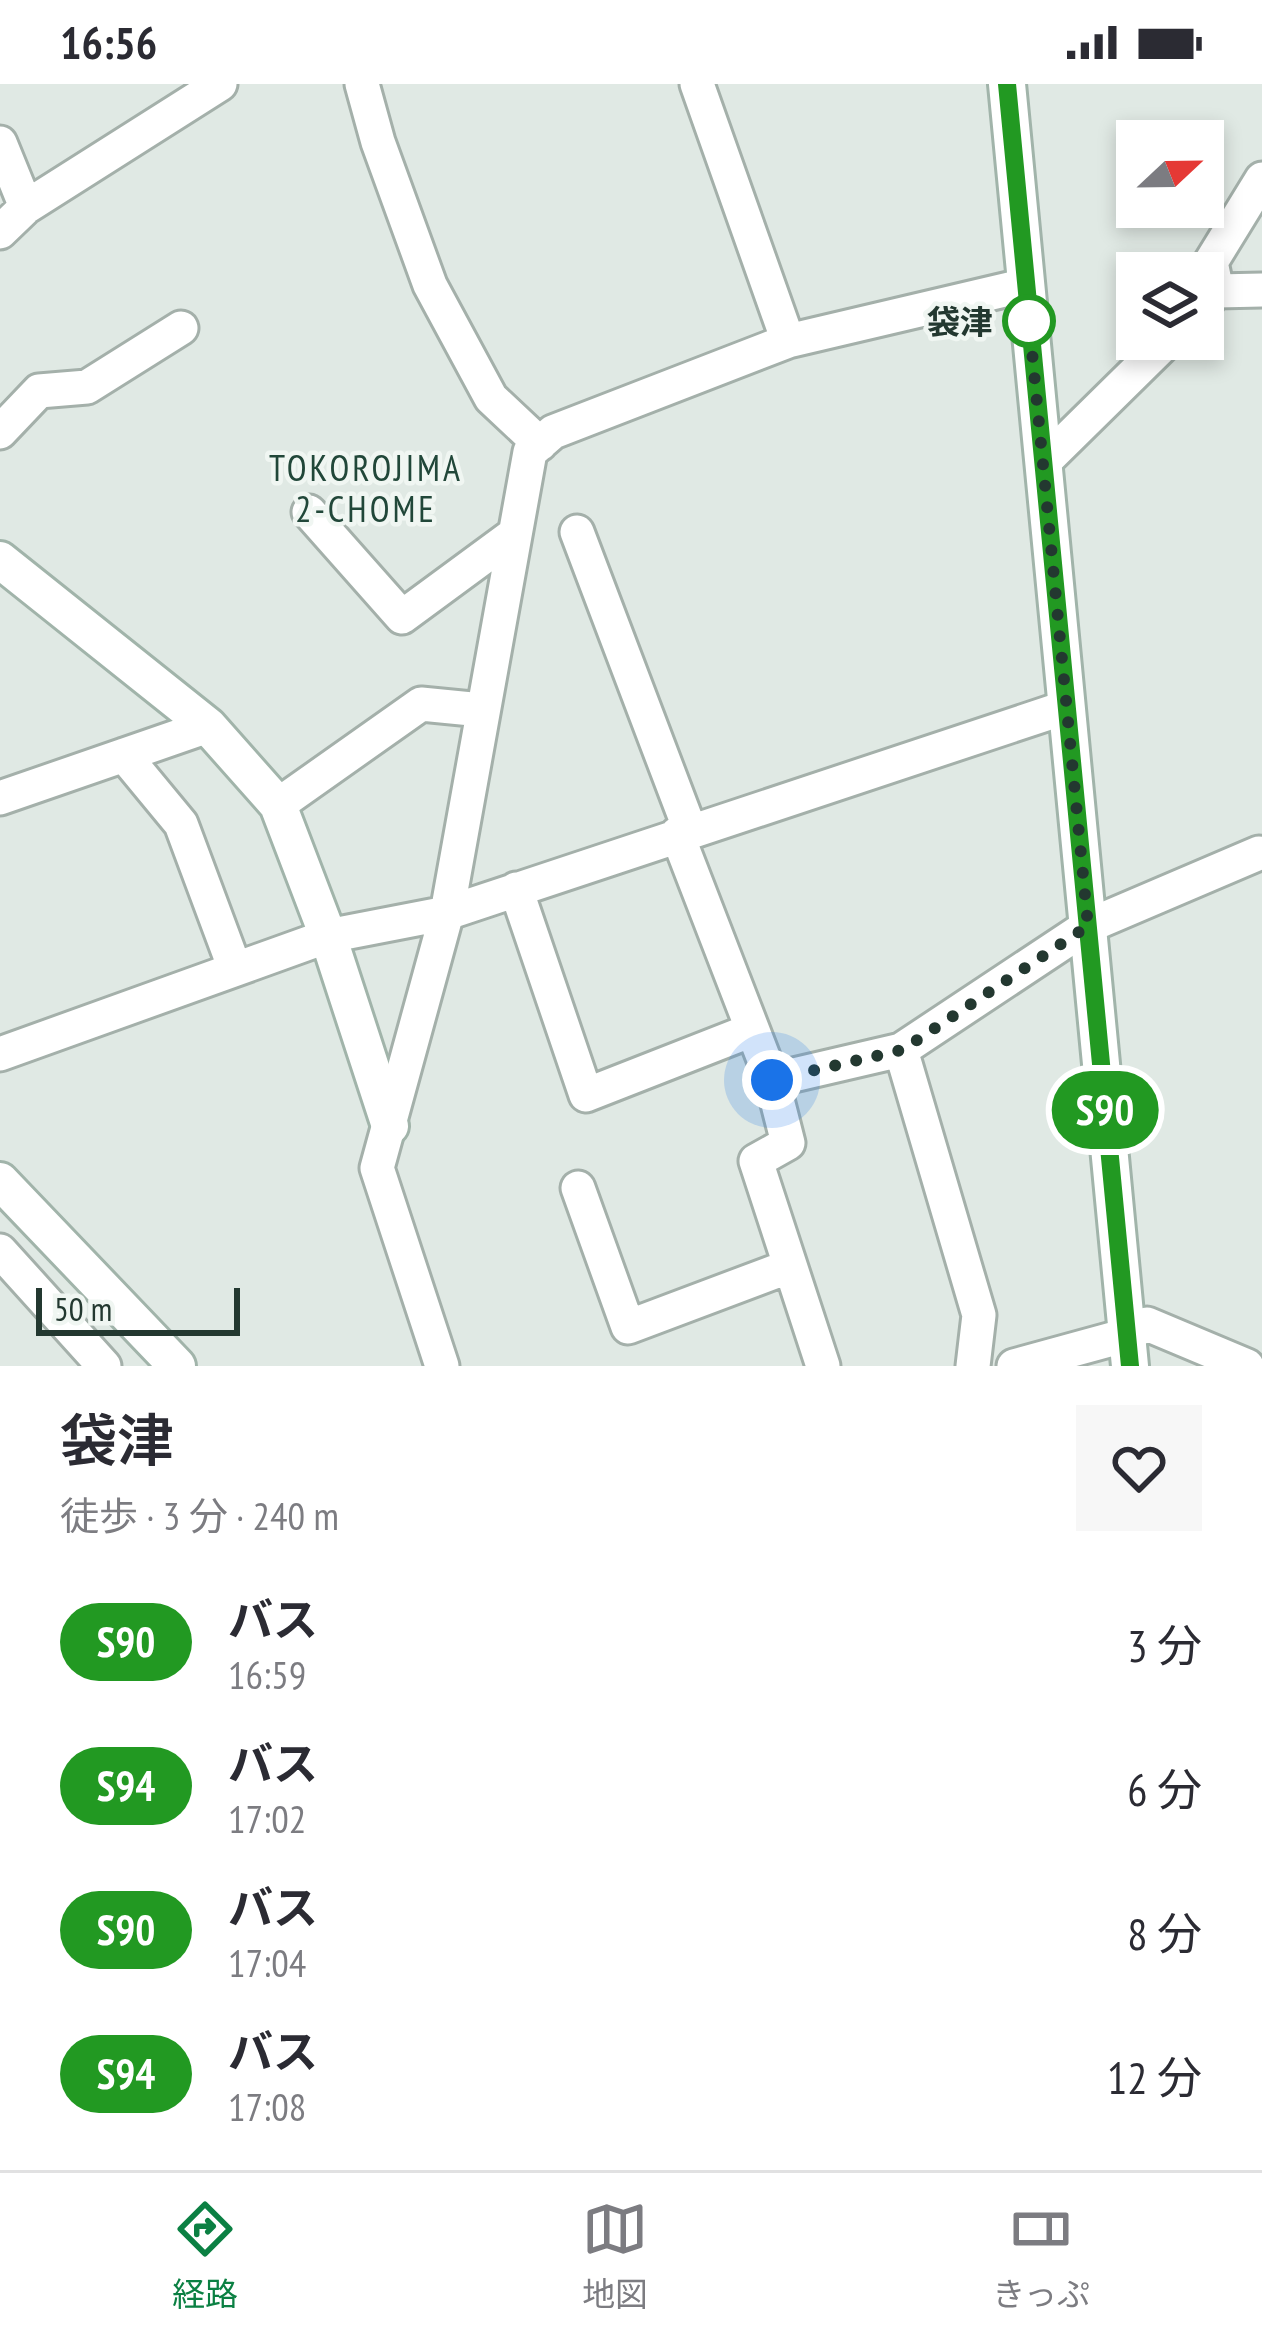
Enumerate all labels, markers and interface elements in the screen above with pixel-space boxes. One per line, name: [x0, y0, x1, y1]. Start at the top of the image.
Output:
text: 16:56: [60, 13, 157, 71]
north arrow: [1116, 120, 1224, 228]
map controls: [1116, 120, 1224, 360]
button: layers: [1116, 252, 1224, 360]
marker: 袋津: [1004, 296, 1054, 346]
place label: 袋津: [927, 300, 993, 343]
district label: TOKOROJIMA 2-CHOME: [269, 444, 463, 532]
your location: [742, 1050, 802, 1110]
line badge: S90: [1036, 1071, 1174, 1149]
text: S90: [1076, 1082, 1134, 1137]
scale bar: [36, 1282, 240, 1335]
text: 50 m: [54, 1287, 112, 1330]
text: 袋津: [60, 1403, 174, 1477]
button: heart: [1076, 1405, 1202, 1531]
text: 徒歩 · 3 分 · 240 m: [60, 1490, 339, 1541]
text: バス: [228, 1590, 318, 1648]
text: S90: [97, 1614, 155, 1669]
text: 3 分: [1127, 1616, 1202, 1674]
text: 16:59: [228, 1649, 306, 1700]
text: バス: [228, 1734, 318, 1792]
text: S94: [97, 1758, 155, 1813]
text: 6 分: [1127, 1760, 1202, 1818]
text: 17:02: [228, 1793, 306, 1844]
text: バス: [228, 1878, 318, 1936]
text: S90: [97, 1902, 155, 1957]
text: 8 分: [1127, 1904, 1202, 1962]
text: 17:04: [228, 1937, 306, 1988]
text: バス: [228, 2022, 318, 2080]
text: S94: [97, 2046, 155, 2101]
text: 12 分: [1107, 2048, 1202, 2106]
text: 17:08: [228, 2081, 306, 2132]
tab: 経路: [172, 2196, 238, 2316]
tab: 地図: [582, 2196, 648, 2316]
tab: きっぷ: [992, 2196, 1090, 2316]

